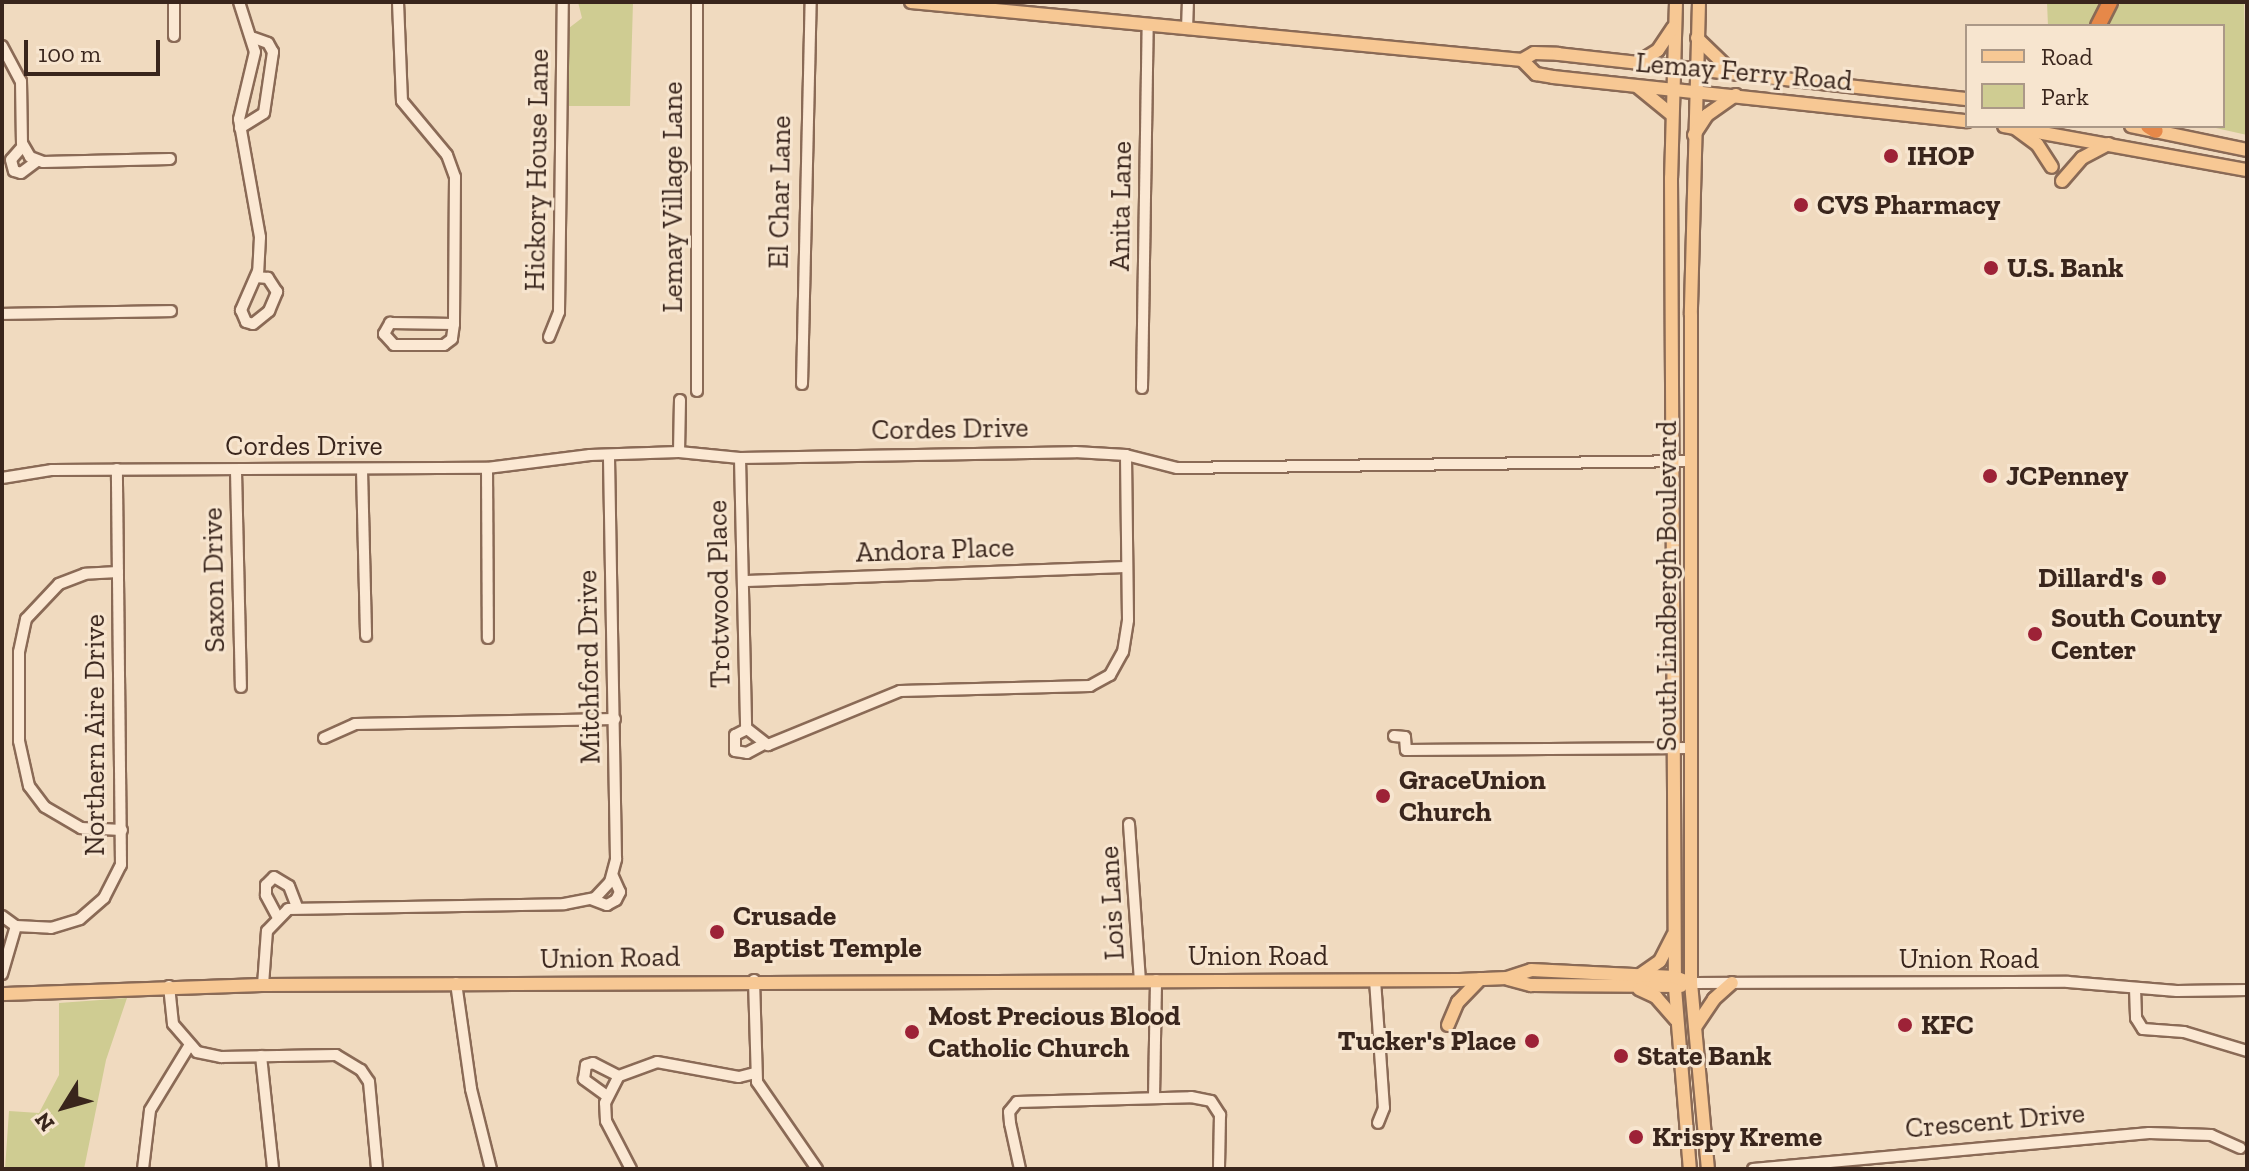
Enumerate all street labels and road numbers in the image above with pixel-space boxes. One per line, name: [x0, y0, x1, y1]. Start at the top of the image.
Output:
street label: Lemay Ferry Road: [1634, 46, 1854, 98]
street label: Hickory House Lane: [518, 48, 556, 292]
street label: Lemay Village Lane: [656, 81, 690, 313]
street label: El Char Lane: [762, 115, 798, 269]
street label: Anita Lane: [1103, 141, 1139, 271]
street label: Cordes Drive: [871, 411, 1029, 447]
street label: South Lindbergh Boulevard: [1650, 420, 1684, 752]
street label: Cordes Drive: [225, 429, 383, 463]
street label: Trotwood Place: [701, 500, 737, 688]
street label: Saxon Drive: [196, 507, 232, 653]
street label: Andora Place: [855, 530, 1015, 570]
street label: Mitchford Drive: [571, 570, 607, 764]
street label: Northern Aire Drive: [78, 614, 112, 856]
street label: Lois Lane: [1092, 845, 1132, 961]
street label: Union Road: [1188, 939, 1328, 973]
street label: Union Road: [540, 940, 680, 976]
street label: Union Road: [1899, 942, 2039, 976]
street label: Crescent Drive: [1904, 1096, 2086, 1146]

